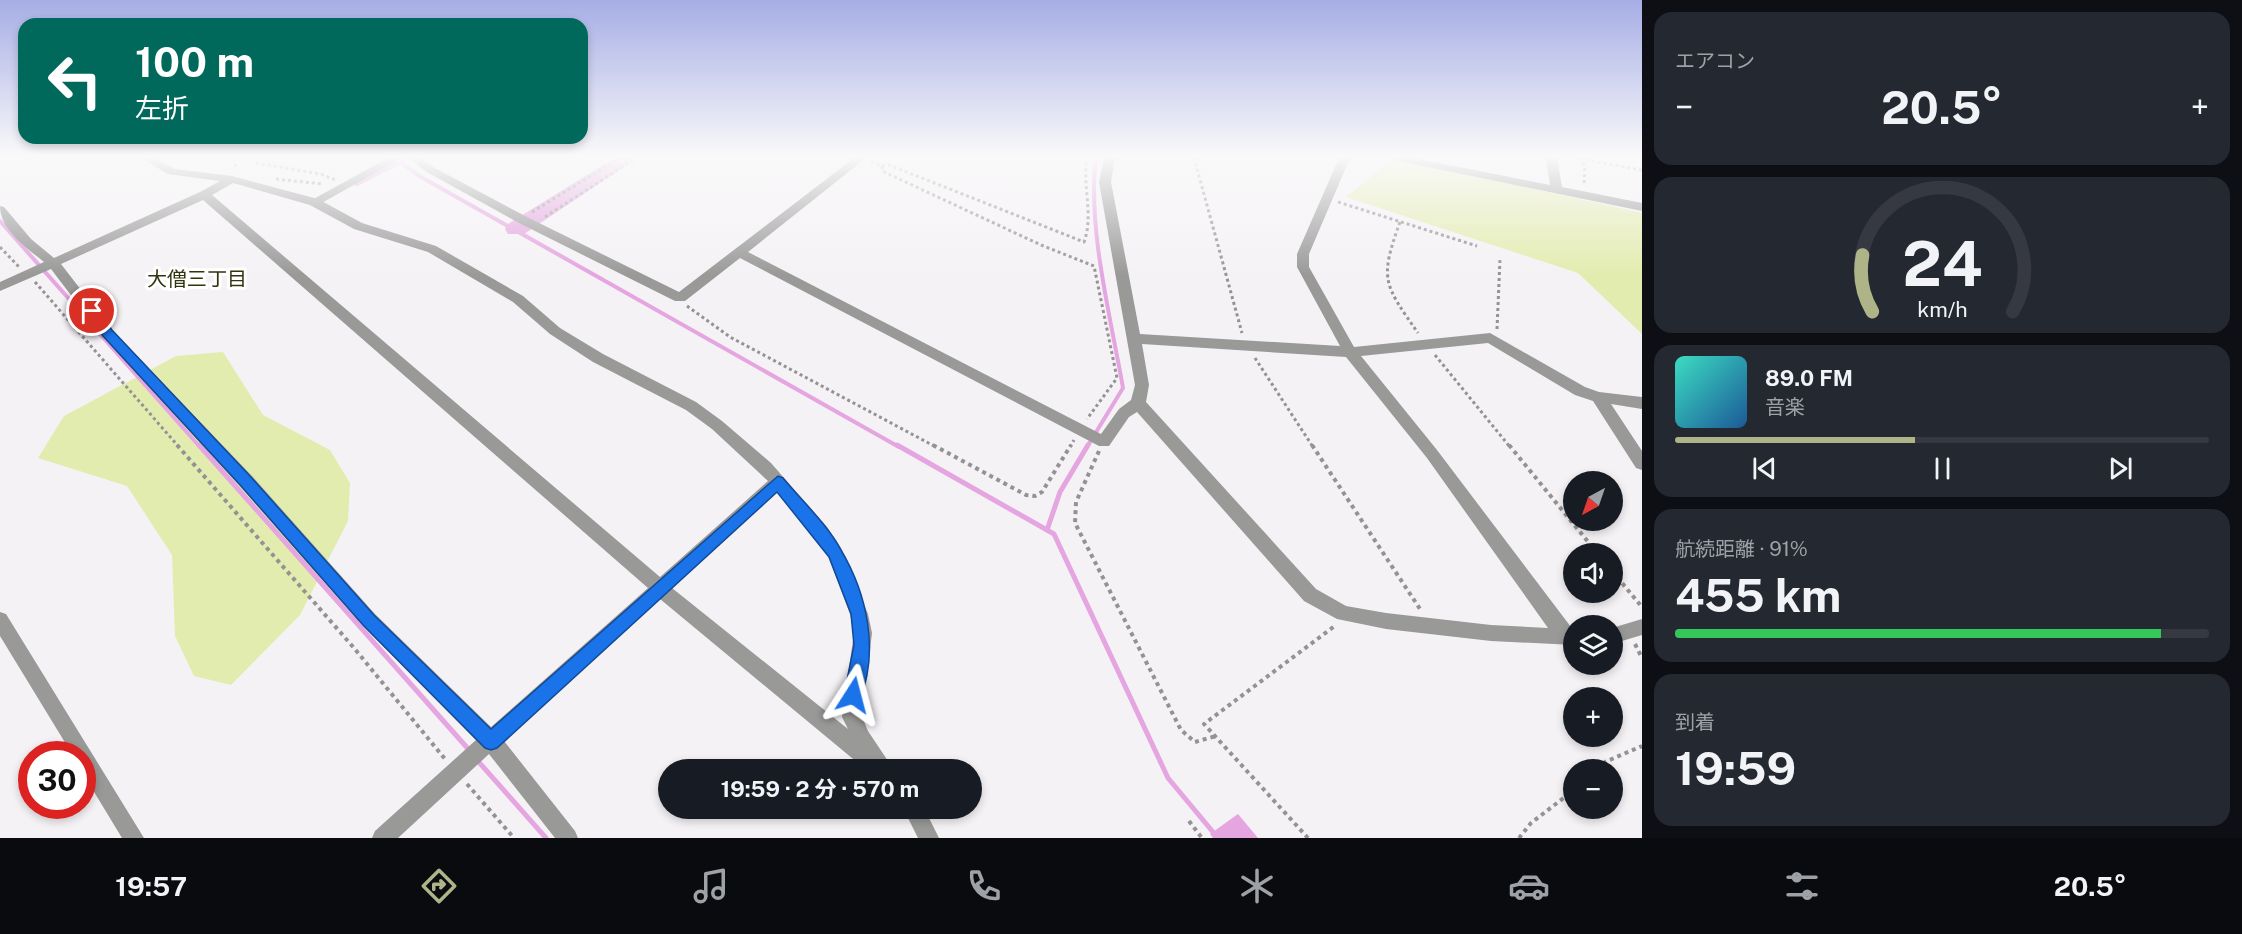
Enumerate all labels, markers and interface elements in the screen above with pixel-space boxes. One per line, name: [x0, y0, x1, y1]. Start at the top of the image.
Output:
text: 100 m: [135, 37, 254, 86]
icon: left: [36, 42, 114, 120]
text: エアコン: [1675, 49, 1755, 73]
text: 20.5°: [1881, 81, 2003, 134]
text: −: [1675, 88, 1693, 126]
text: +: [2191, 88, 2209, 126]
text: 左折: [135, 92, 189, 124]
text: 24: [1902, 227, 1982, 300]
district label: 大僧三丁目: [147, 267, 247, 291]
pin: [66, 285, 117, 336]
icon: arrive: [75, 294, 108, 327]
text: km/h: [1917, 297, 1967, 322]
text: 89.0 FM: [1765, 365, 1853, 391]
text: 音楽: [1765, 395, 1805, 419]
icon: previous: [1748, 452, 1781, 485]
icon: pause: [1926, 452, 1959, 485]
icon: next: [2104, 452, 2137, 485]
north arrow: [1563, 471, 1623, 531]
map controls: [1563, 471, 1623, 819]
text: 航続距離 · 91%: [1675, 537, 1808, 561]
button: sound: [1563, 543, 1623, 603]
text: 455 km: [1675, 569, 1841, 622]
button: layers: [1563, 615, 1623, 675]
position arrow: [821, 663, 885, 727]
button: +: [1563, 687, 1623, 747]
text: 到着: [1675, 710, 1715, 734]
speed limit sign: 30: [18, 741, 96, 819]
text: 19:59: [1675, 742, 1796, 795]
button: −: [1563, 759, 1623, 819]
text: 19:59 · 2 分 · 570 m: [721, 776, 919, 802]
icon: directions: [418, 865, 460, 907]
icon: music: [690, 865, 732, 907]
icon: phone: [963, 865, 1005, 907]
icon: climate: [1236, 865, 1278, 907]
icon: car: [1508, 865, 1550, 907]
icon: filters: [1781, 865, 1823, 907]
text: 19:57: [115, 870, 187, 902]
text: 20.5°: [2054, 870, 2127, 902]

